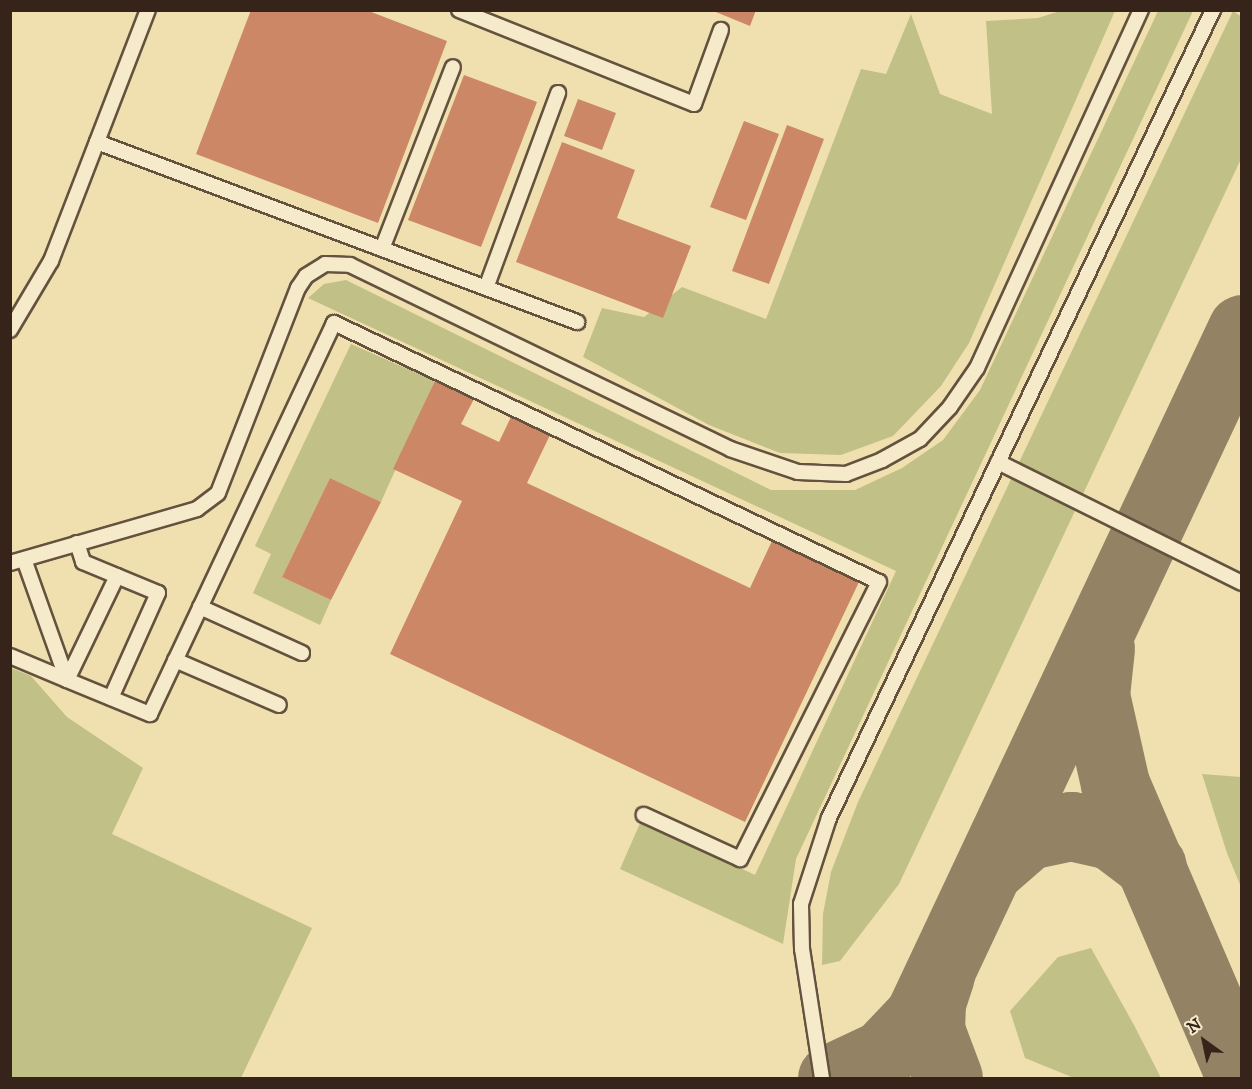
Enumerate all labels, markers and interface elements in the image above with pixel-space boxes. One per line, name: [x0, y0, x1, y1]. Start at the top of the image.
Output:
north arrow: [1174, 1011, 1234, 1071]
text: N: [1183, 1014, 1205, 1038]

